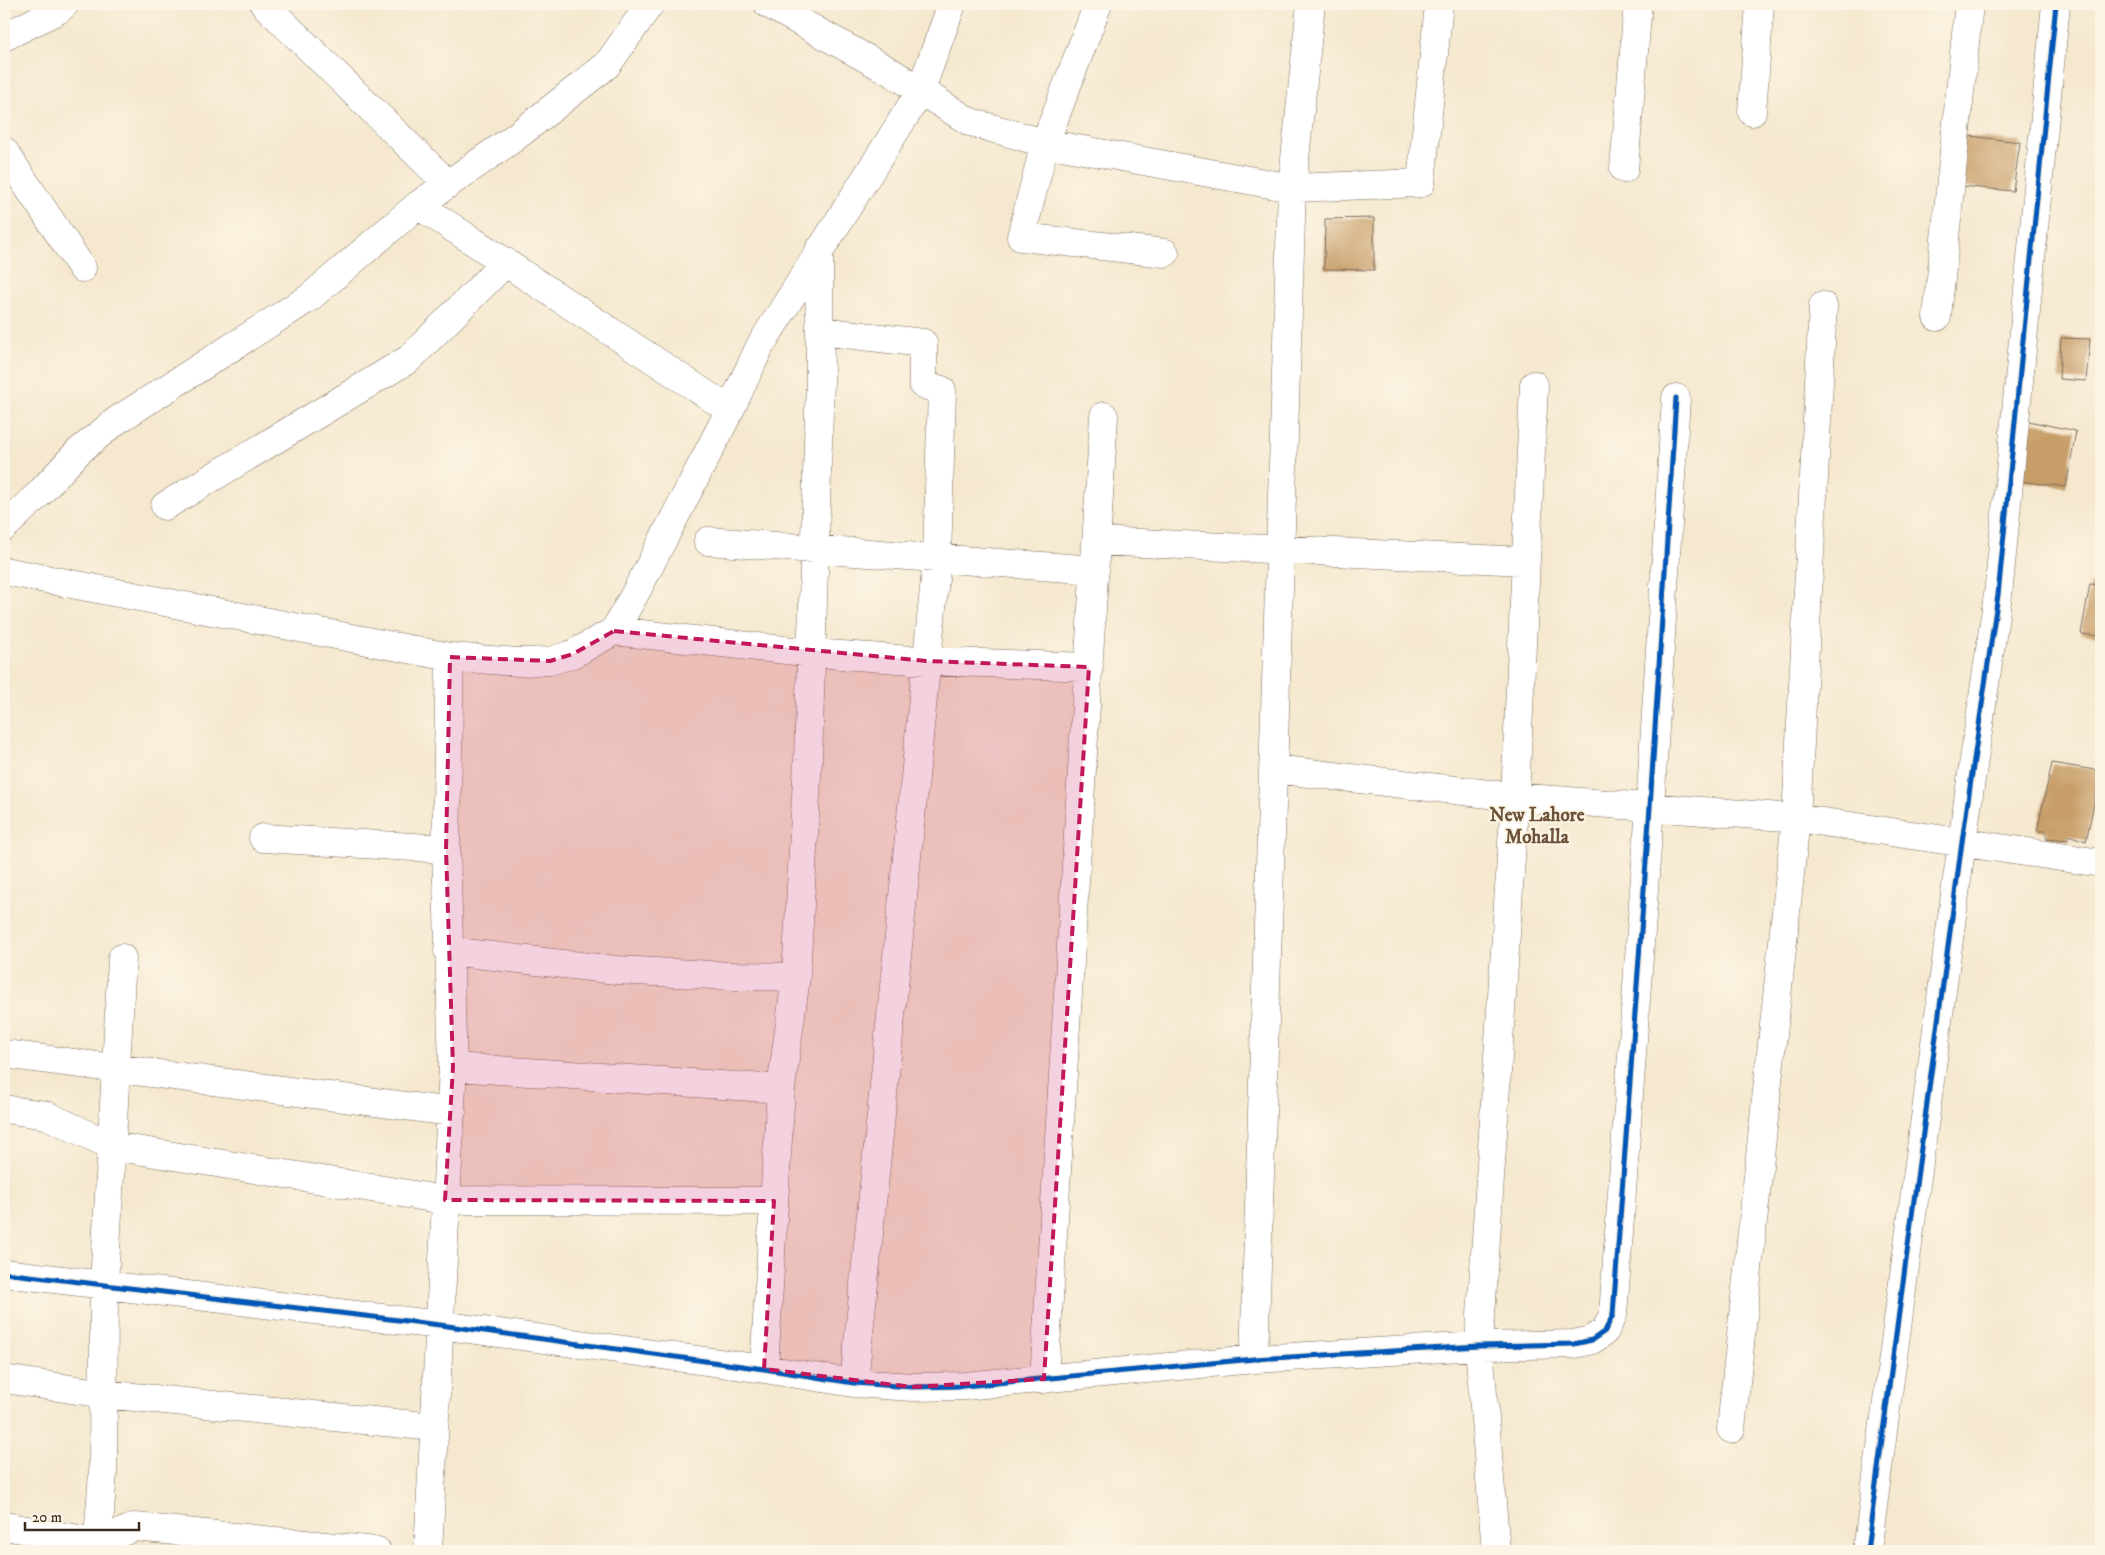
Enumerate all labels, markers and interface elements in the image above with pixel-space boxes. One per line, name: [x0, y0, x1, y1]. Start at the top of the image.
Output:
district label: New Lahore Mohalla: [1489, 804, 1585, 849]
scale bar: [25, 1500, 139, 1532]
text: 20 m: [32, 1508, 62, 1527]

